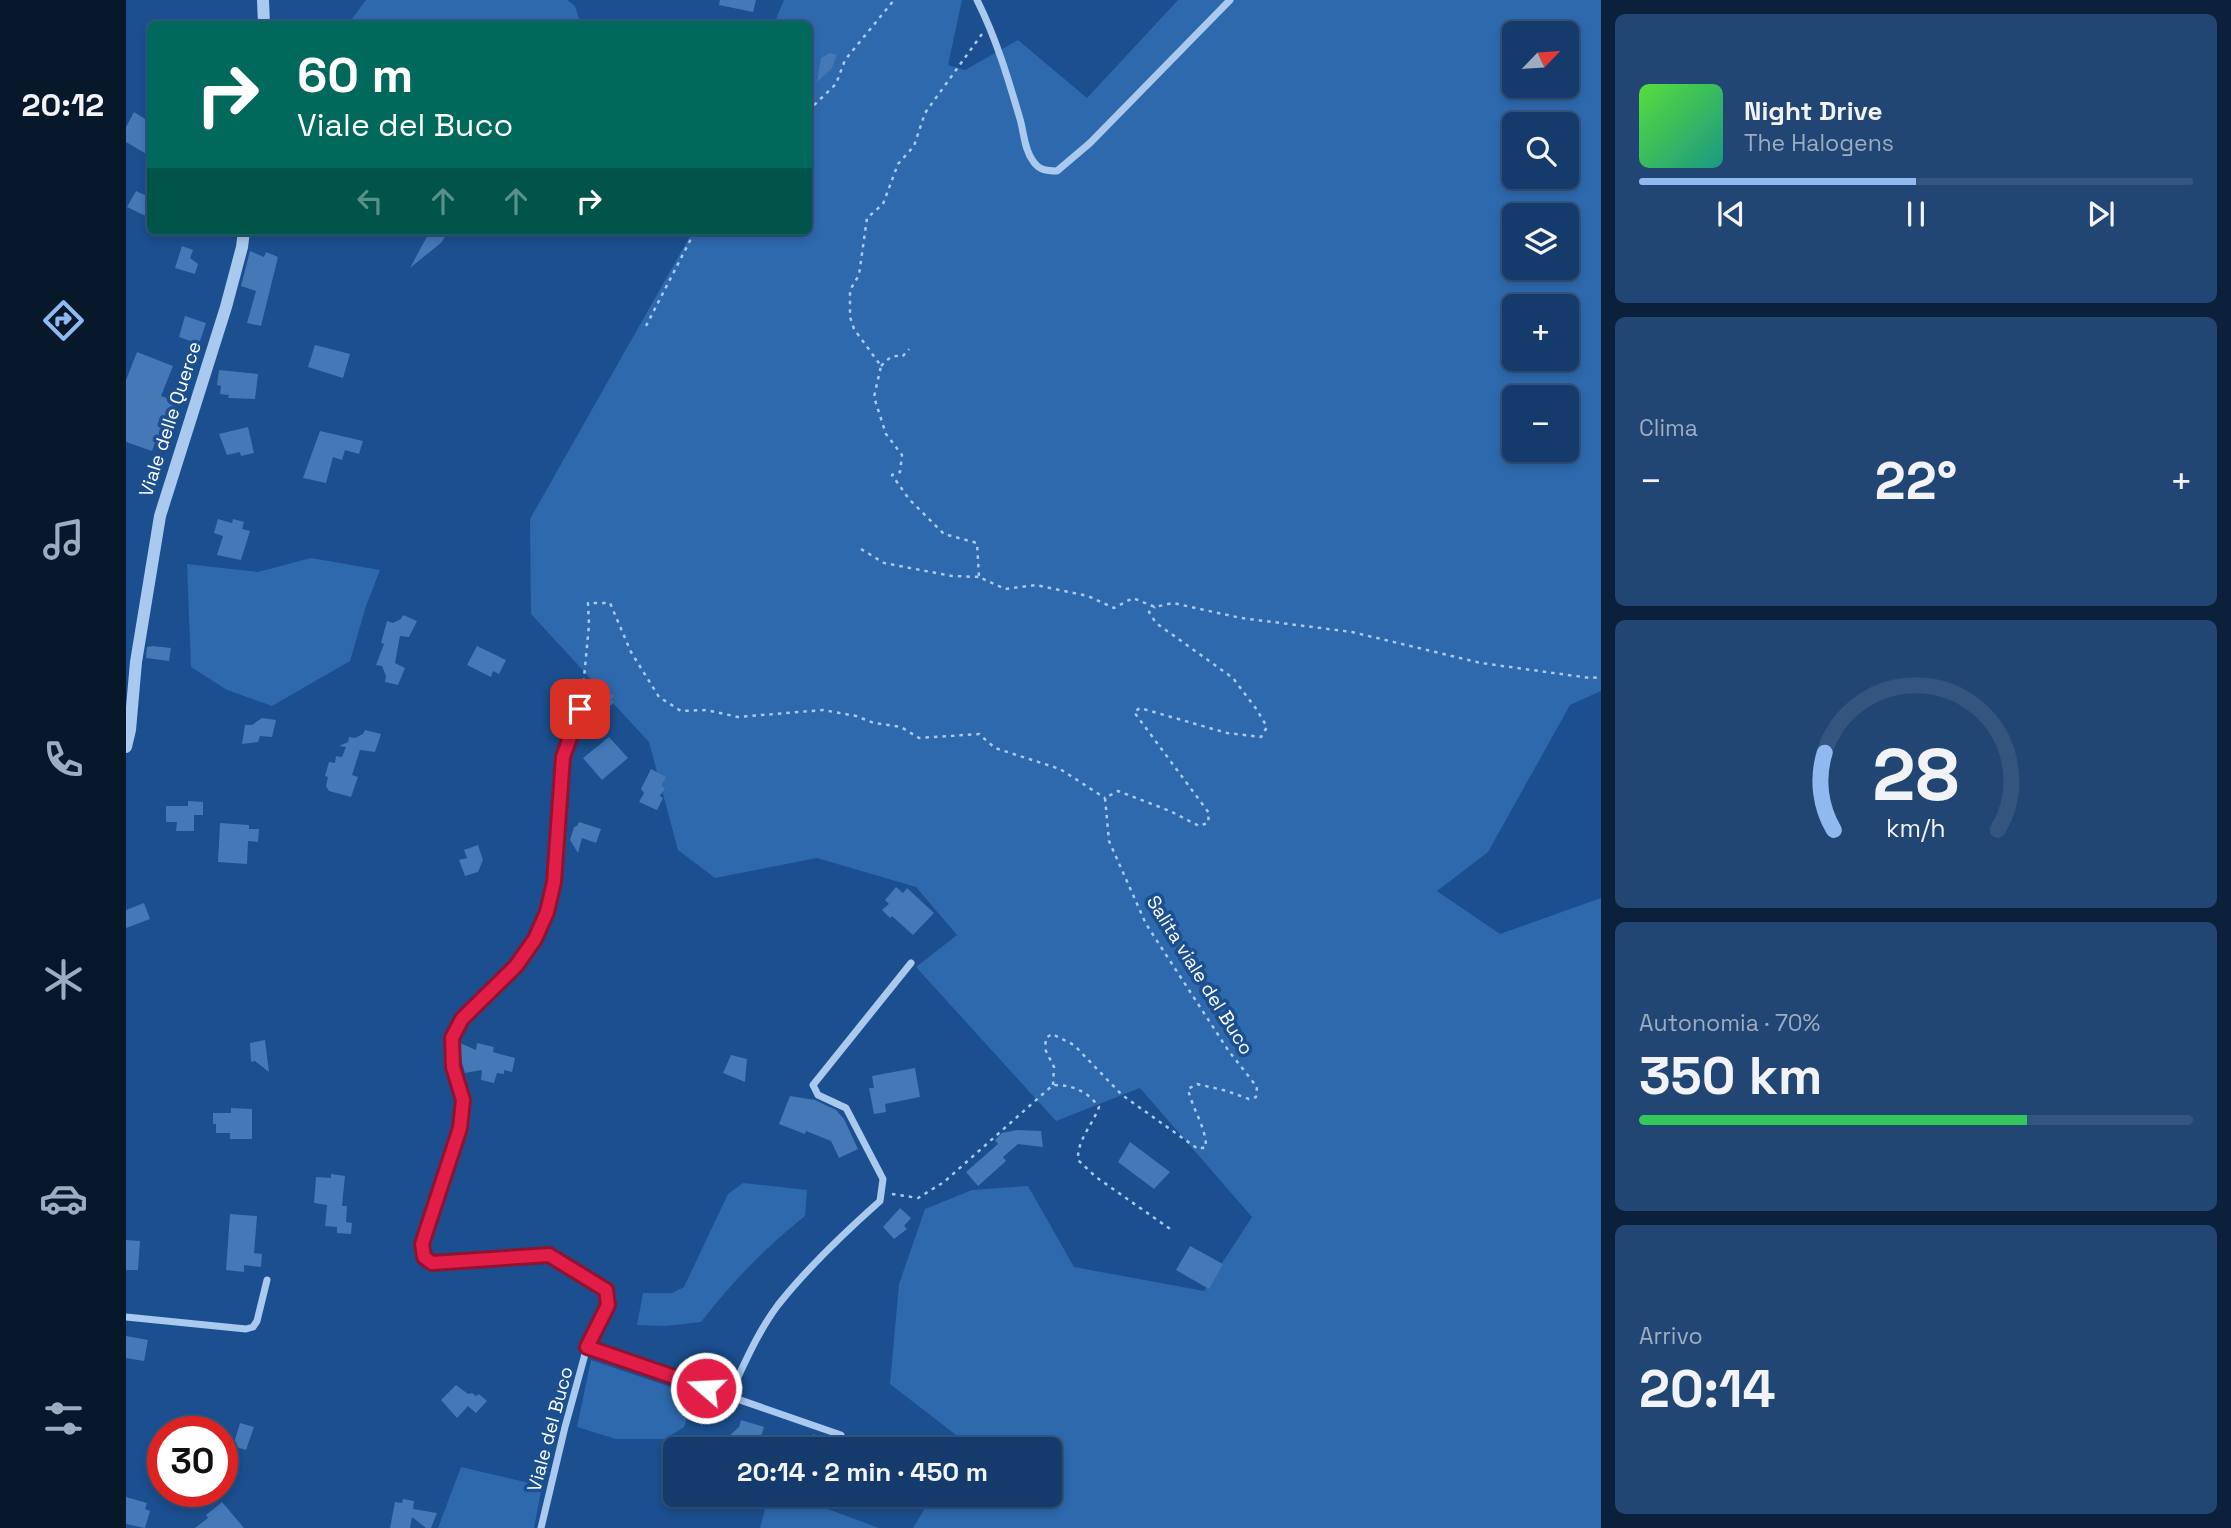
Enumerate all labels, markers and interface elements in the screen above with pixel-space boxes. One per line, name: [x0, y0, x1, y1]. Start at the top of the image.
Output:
north arrow: [1502, 21, 1578, 98]
map controls: [1502, 21, 1579, 462]
text: 60 m: [297, 44, 413, 106]
icon: right: [182, 49, 273, 140]
text: 20:12: [22, 85, 104, 125]
text: Night Drive: [1744, 94, 1882, 128]
text: Viale del Buco: [297, 105, 513, 145]
button: search: [1502, 112, 1579, 189]
text: The Halogens: [1744, 128, 1894, 158]
icon: left: [351, 182, 389, 220]
icon: ahead: [424, 182, 462, 220]
icon: ahead: [497, 182, 535, 220]
icon: right: [570, 182, 608, 220]
icon: previous: [1712, 195, 1750, 233]
icon: pause: [1897, 195, 1935, 233]
icon: next: [2082, 195, 2120, 233]
button: layers: [1502, 203, 1579, 280]
button: +: [1502, 294, 1579, 371]
icon: directions: [39, 296, 88, 345]
street label: Viale delle Querce: [133, 338, 207, 500]
button: −: [1502, 385, 1579, 462]
text: Clima: [1639, 413, 1698, 443]
text: 22°: [1875, 448, 1957, 514]
text: −: [1639, 457, 1663, 505]
text: +: [2169, 457, 2193, 505]
icon: music: [39, 515, 88, 564]
pin: [550, 679, 610, 739]
icon: arrive: [561, 690, 599, 728]
text: 28: [1873, 728, 1959, 821]
icon: phone: [39, 735, 88, 784]
text: km/h: [1886, 812, 1946, 844]
street label: Salita viale del Buco: [1141, 891, 1259, 1059]
icon: climate: [39, 955, 88, 1004]
text: Autonomia · 70%: [1639, 1008, 1820, 1038]
text: 350 km: [1639, 1043, 1822, 1109]
icon: car: [39, 1174, 88, 1223]
text: Arrivo: [1639, 1321, 1703, 1351]
position arrow: [669, 1351, 743, 1425]
text: 20:14: [1639, 1356, 1776, 1422]
street label: Viale del Buco: [521, 1364, 579, 1494]
icon: filters: [39, 1394, 88, 1443]
speed limit sign: 30: [147, 1416, 238, 1507]
text: 20:14 · 2 min · 450 m: [737, 1455, 988, 1489]

